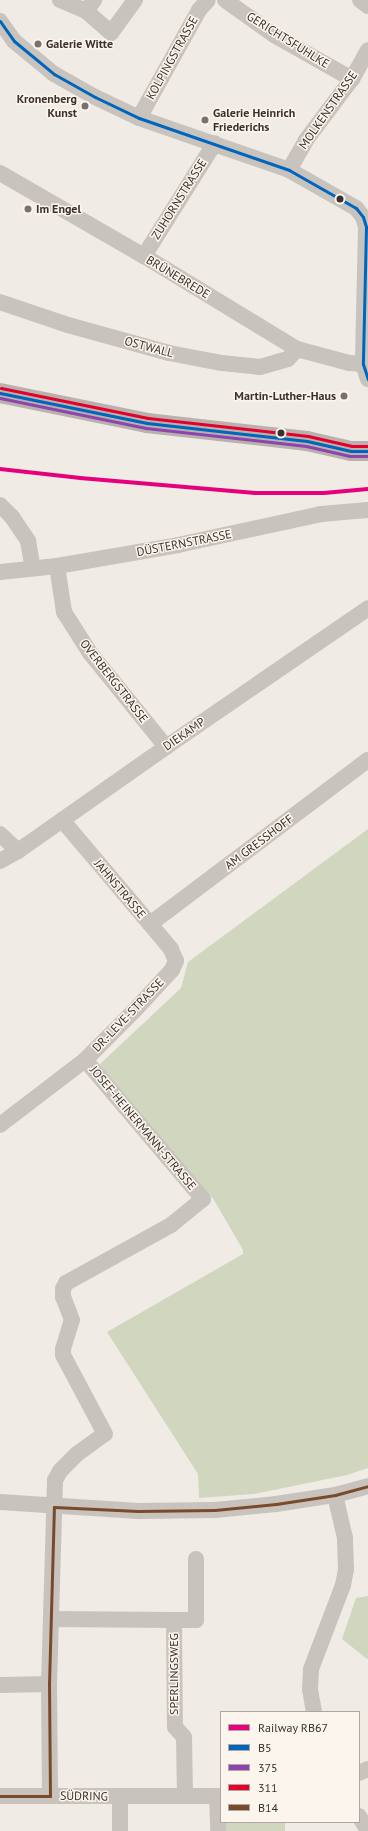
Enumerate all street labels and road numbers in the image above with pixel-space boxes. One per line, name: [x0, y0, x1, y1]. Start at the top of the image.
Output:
street label: GERICHTSFUHLKE: [244, 9, 332, 71]
street label: KOLPINGSTRASSE: [143, 14, 201, 102]
street label: MOLKENSTRASSE: [296, 68, 360, 152]
street label: ZUHORNSTRASSE: [149, 156, 209, 242]
street label: BRÜNEBREDE: [144, 252, 212, 302]
street label: OSTWALL: [123, 334, 175, 360]
street label: DÜSTERNSTRASSE: [135, 527, 233, 559]
street label: OVERBERGSTRASSE: [77, 636, 151, 726]
street label: DIEKAMP: [160, 714, 208, 754]
street label: AM GRESSHOFF: [222, 812, 296, 872]
street label: JAHNSTRASSE: [91, 857, 149, 921]
street label: DR.-LEVE-STRASSE: [89, 975, 167, 1055]
street label: JOSEF-HEINERMANN-STRASSE: [87, 1063, 199, 1193]
street label: SPERLINGSWEG: [167, 1633, 181, 1715]
street label: SÜDRING: [60, 1788, 108, 1804]

